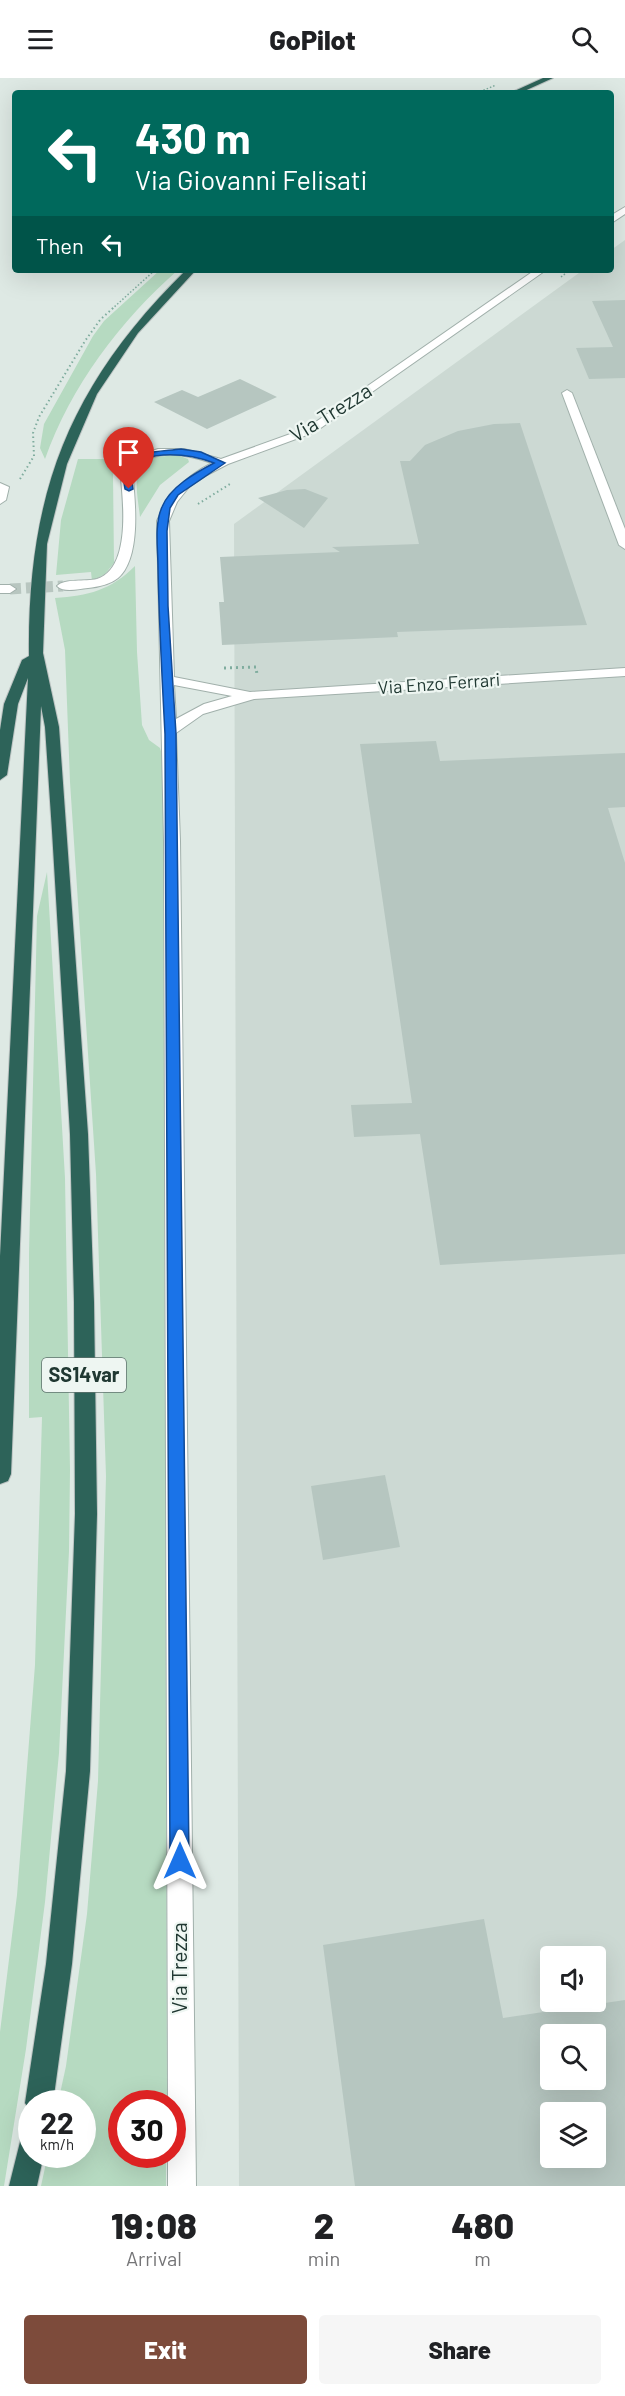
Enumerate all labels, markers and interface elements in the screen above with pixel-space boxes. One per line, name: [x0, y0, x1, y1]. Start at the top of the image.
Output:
icon: menu: [24, 23, 57, 56]
text: GoPilot: [269, 23, 356, 55]
icon: search: [568, 23, 601, 56]
text: 430 m: [135, 112, 251, 162]
icon: left: [36, 114, 114, 192]
text: Via Giovanni Felisati: [135, 163, 367, 195]
icon: left: [96, 228, 129, 261]
text: Then: [36, 232, 84, 258]
street label: Via Trezza: [285, 377, 376, 447]
pin: [103, 427, 154, 489]
icon: arrive: [112, 436, 145, 469]
street label: Via Enzo Ferrari: [377, 668, 501, 698]
road number: SS14var: [42, 1358, 126, 1392]
position arrow: [148, 1829, 212, 1893]
street label: Via Trezza: [166, 1922, 191, 2014]
map controls: [540, 1946, 606, 2168]
button: sound: [540, 1946, 606, 2012]
button: search: [540, 2024, 606, 2090]
speed limit sign: 30: [108, 2090, 186, 2168]
button: layers: [540, 2102, 606, 2168]
text: 22: [40, 2104, 74, 2140]
text: km/h: [40, 2135, 74, 2153]
text: 19:08: [111, 2203, 197, 2246]
text: 2: [314, 2203, 334, 2246]
text: 480: [451, 2203, 514, 2246]
text: Arrival: [126, 2246, 182, 2270]
text: min: [308, 2246, 340, 2270]
text: m: [474, 2246, 491, 2270]
button: Exit: [24, 2315, 307, 2384]
button: Share: [319, 2315, 601, 2384]

